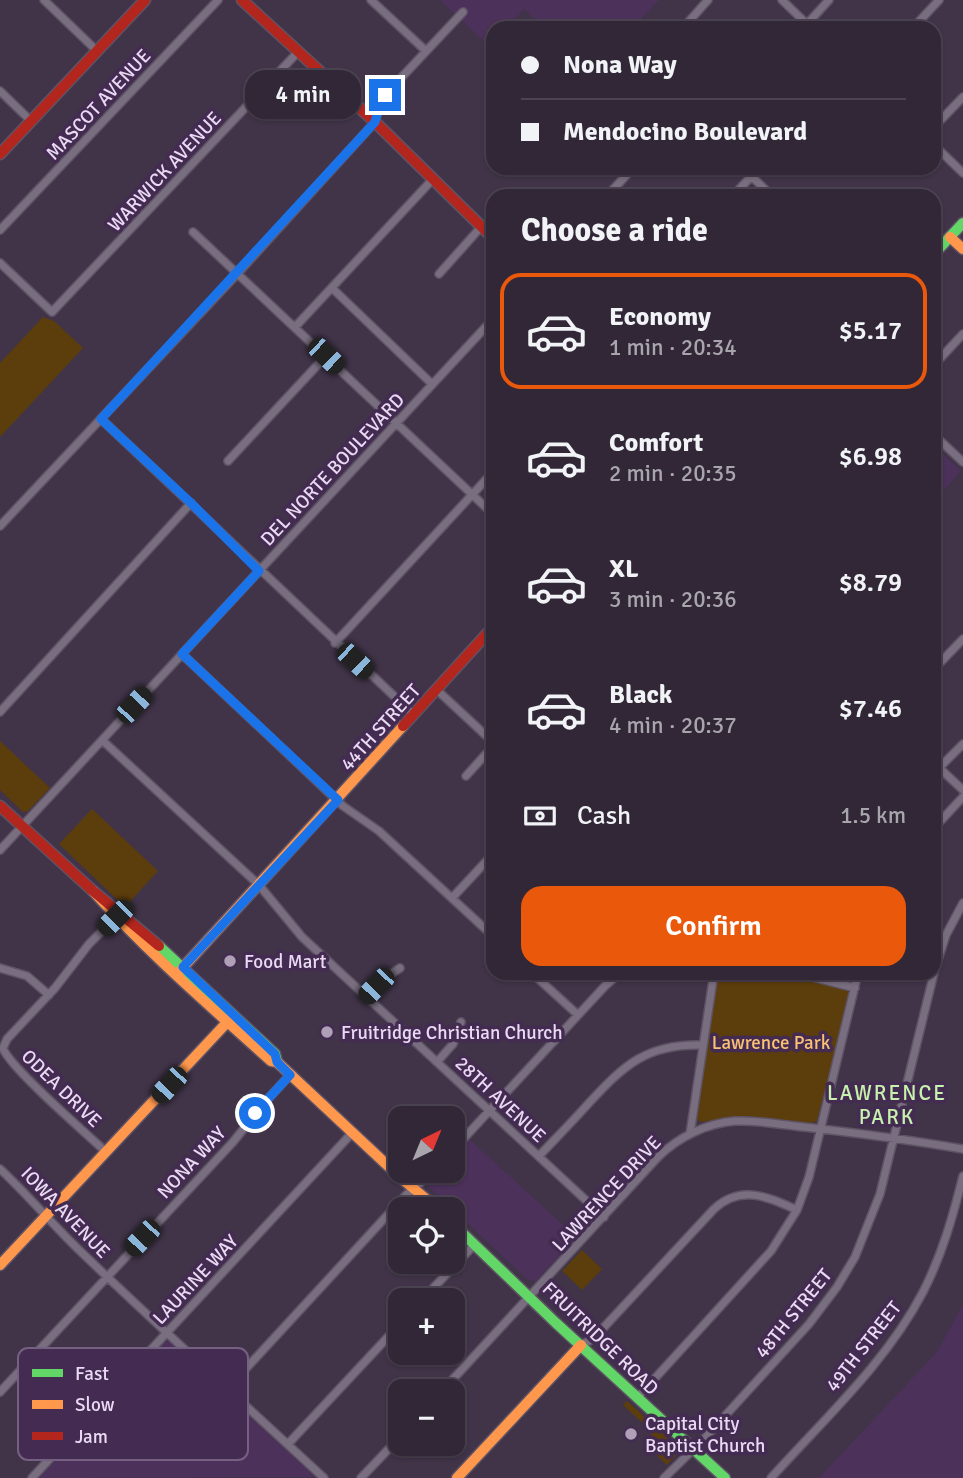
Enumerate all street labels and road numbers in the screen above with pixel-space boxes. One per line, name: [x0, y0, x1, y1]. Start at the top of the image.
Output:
street label: MASCOT AVENUE: [41, 44, 156, 165]
street label: WARWICK AVENUE: [103, 106, 227, 237]
street label: DEL NORTE BOULEVARD: [256, 388, 410, 551]
street label: 44TH STREET: [336, 679, 426, 776]
street label: ODEA DRIVE: [16, 1045, 106, 1133]
street label: 28TH AVENUE: [450, 1052, 551, 1148]
street label: NONA WAY: [152, 1121, 231, 1204]
street label: LAWRENCE DRIVE: [547, 1131, 666, 1257]
street label: IOWA AVENUE: [16, 1162, 115, 1264]
street label: LAURINE WAY: [148, 1229, 244, 1330]
street label: 48TH STREET: [750, 1263, 838, 1363]
street label: FRUITRIDGE ROAD: [537, 1277, 663, 1400]
street label: 49TH STREET: [821, 1296, 907, 1397]

